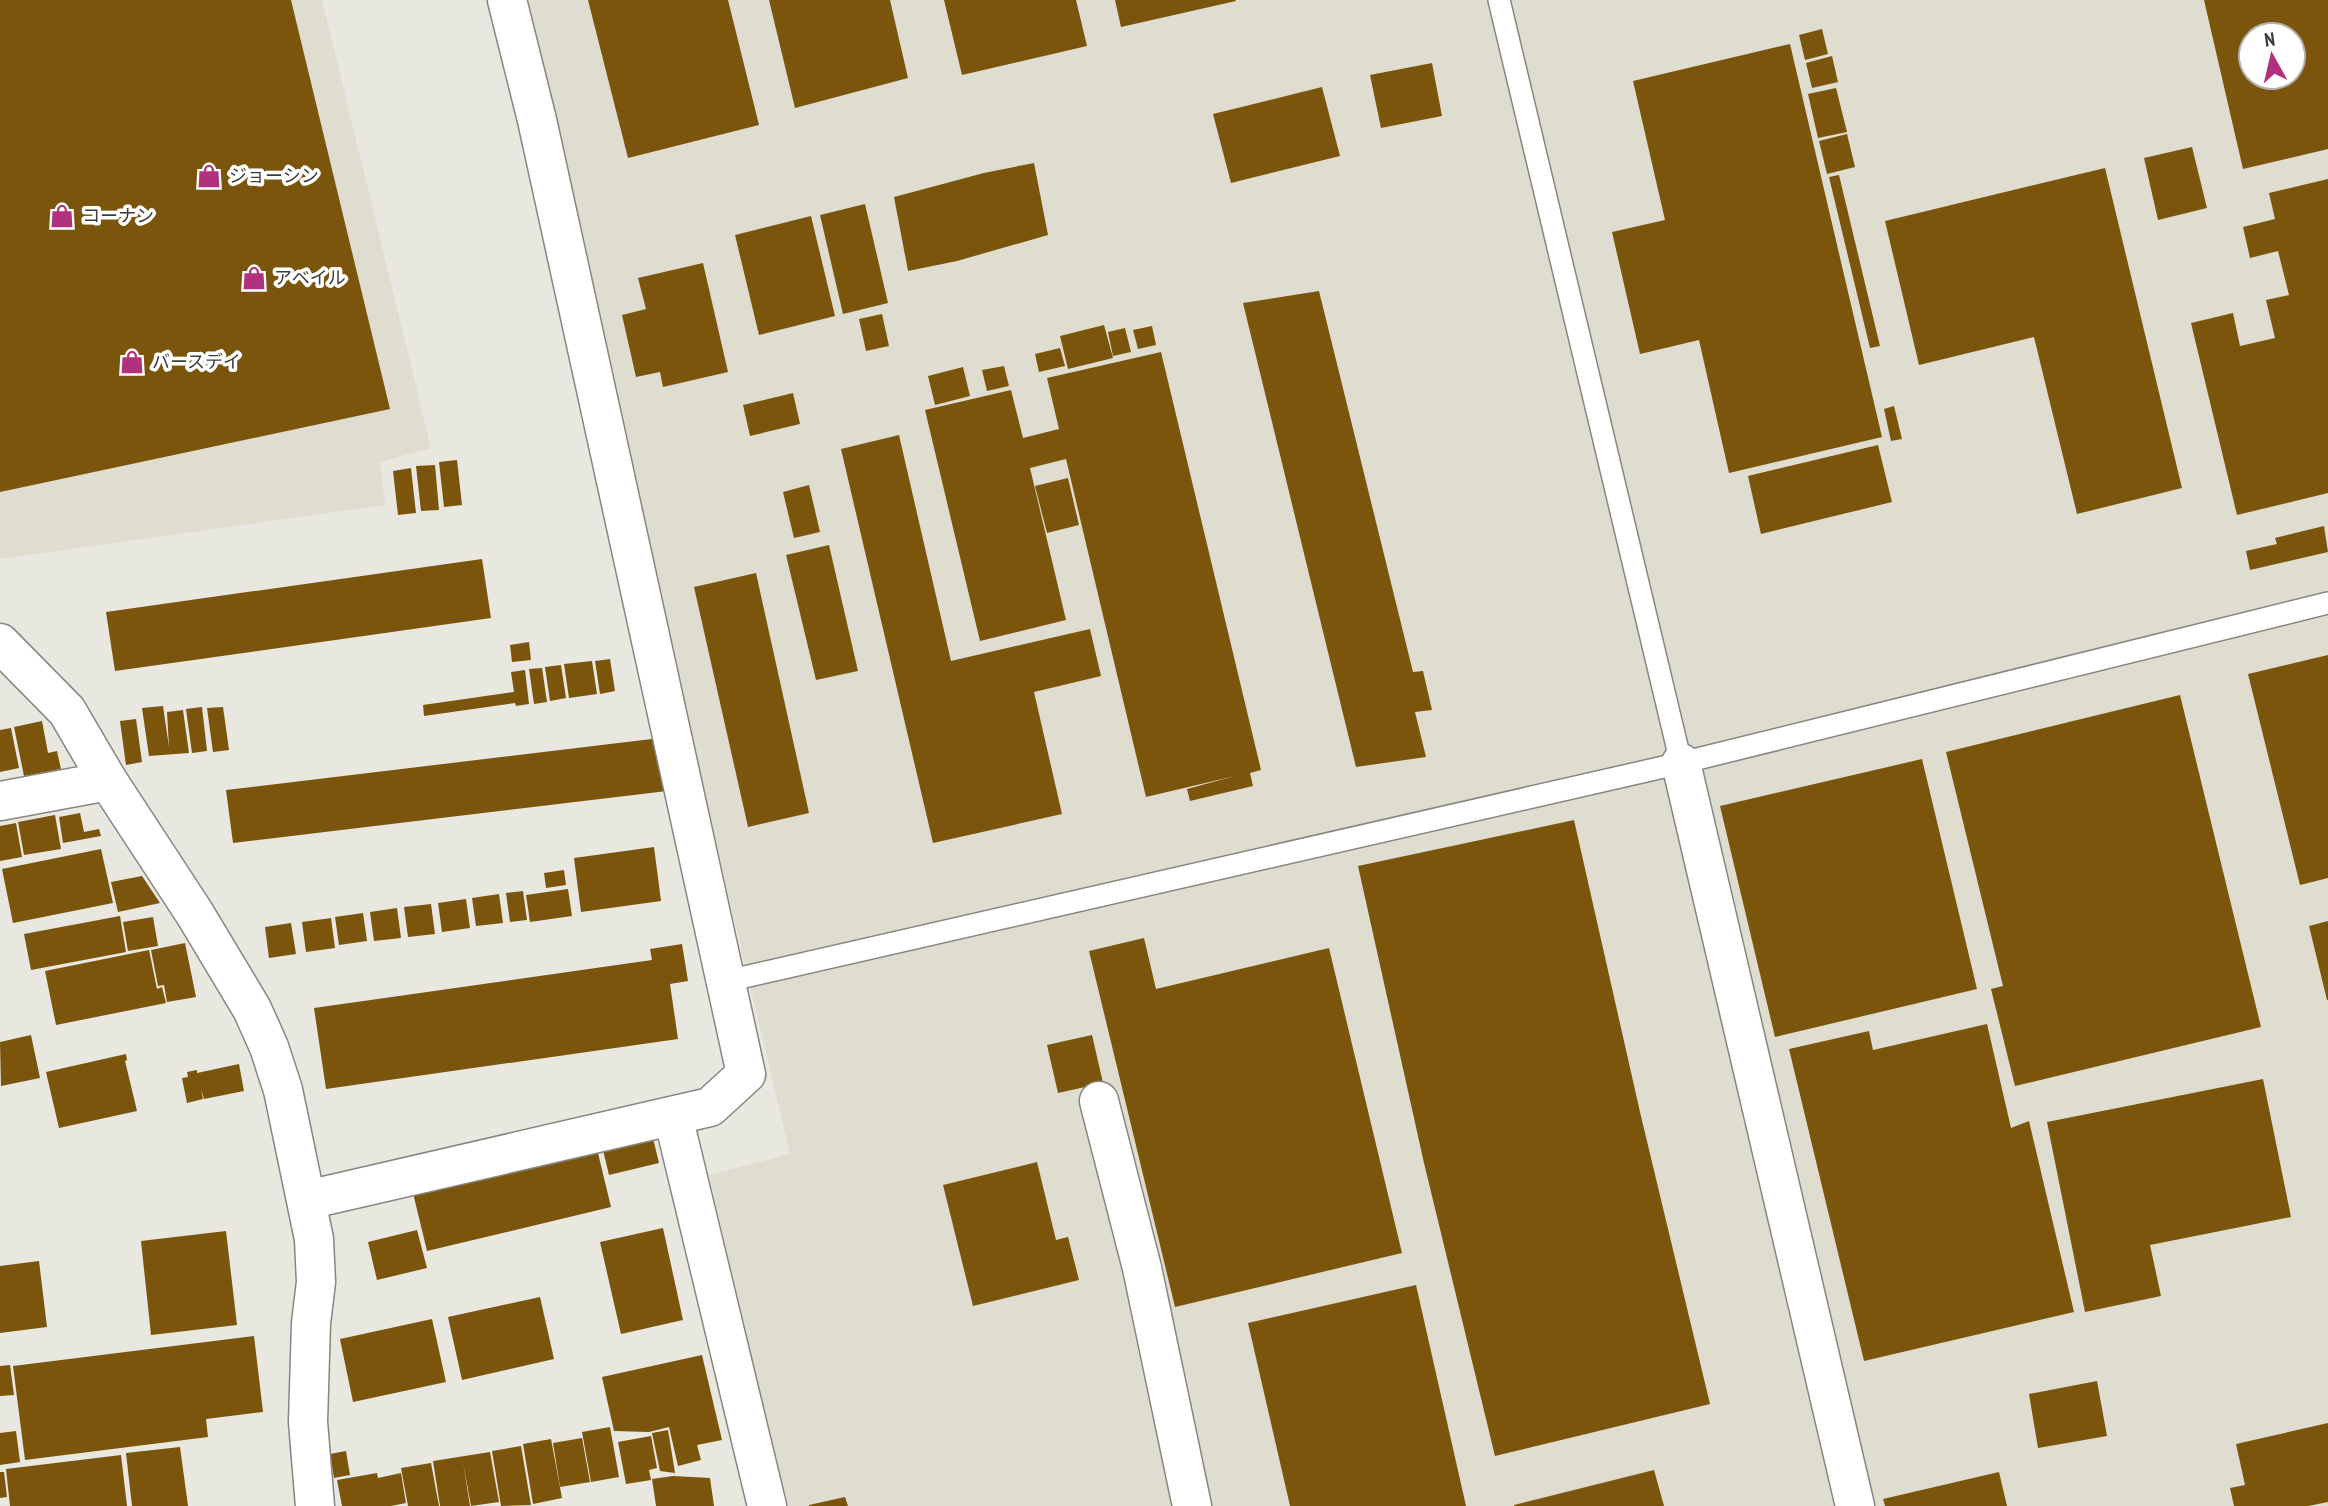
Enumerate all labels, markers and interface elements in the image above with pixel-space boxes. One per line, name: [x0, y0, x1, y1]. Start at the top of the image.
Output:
north arrow: [2237, 21, 2307, 91]
text: N: [2263, 27, 2276, 52]
shop icon: ジョーシン: [195, 162, 223, 190]
place label: ジョーシン: [229, 164, 319, 187]
shop icon: コーナン: [48, 202, 76, 230]
place label: コーナン: [82, 204, 154, 227]
shop icon: アベイル: [240, 264, 268, 292]
place label: アベイル: [274, 266, 346, 289]
shop icon: バースデイ: [118, 348, 146, 376]
place label: バースデイ: [152, 350, 241, 373]

